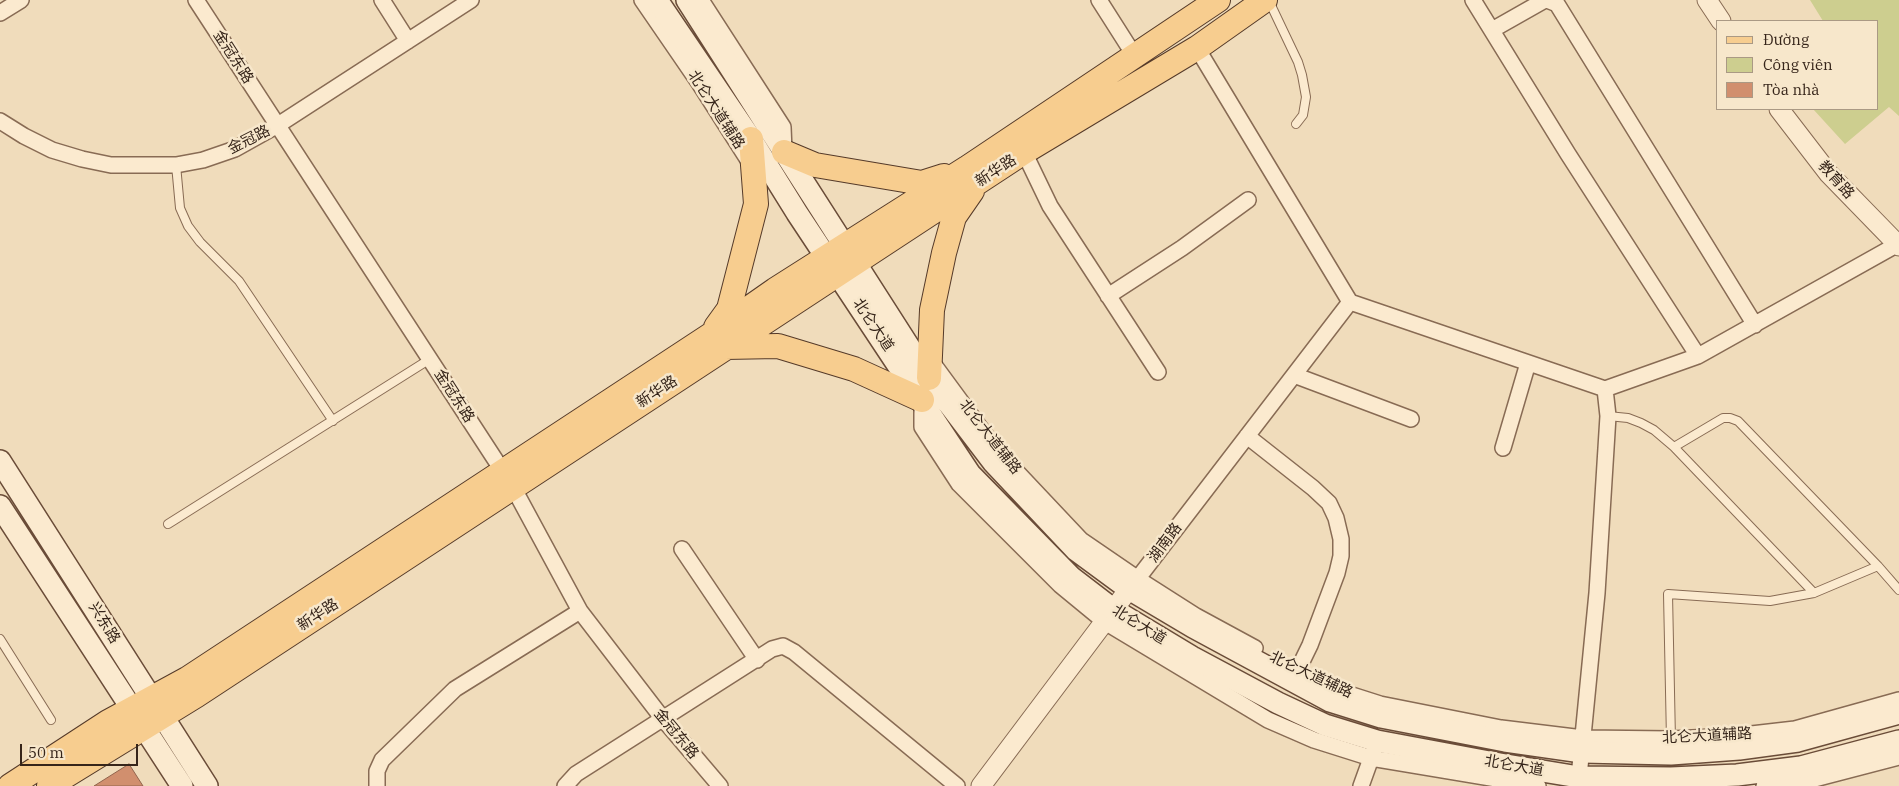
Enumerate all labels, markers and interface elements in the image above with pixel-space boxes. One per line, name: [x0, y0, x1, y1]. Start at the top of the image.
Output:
legend: [1716, 20, 1879, 110]
street label: 金冠东路: [209, 27, 257, 87]
text: Đường: [1763, 30, 1809, 49]
text: Công viên: [1763, 55, 1833, 74]
street label: 北仑大道辅路: [684, 67, 748, 153]
text: Tòa nhà: [1763, 80, 1820, 99]
street label: 金冠路: [225, 122, 273, 158]
street label: 新华路: [972, 151, 1020, 191]
street label: 教育路: [1814, 157, 1858, 203]
street label: 北仑大道: [849, 295, 897, 355]
street label: 金冠东路: [430, 366, 478, 426]
street label: 新华路: [633, 372, 681, 412]
street label: 北仑大道辅路: [955, 396, 1025, 478]
street label: 湖南路: [1144, 520, 1186, 566]
street label: 新华路: [294, 595, 342, 635]
street label: 兴东路: [84, 599, 124, 647]
street label: 北仑大道: [1109, 601, 1169, 649]
street label: 北仑大道辅路: [1266, 648, 1356, 702]
street label: 金冠东路: [650, 705, 702, 763]
street label: 北仑大道辅路: [1662, 725, 1752, 747]
scale bar: [22, 734, 140, 766]
text: 50 m: [28, 743, 64, 762]
street label: 北仑大道: [1483, 752, 1545, 780]

